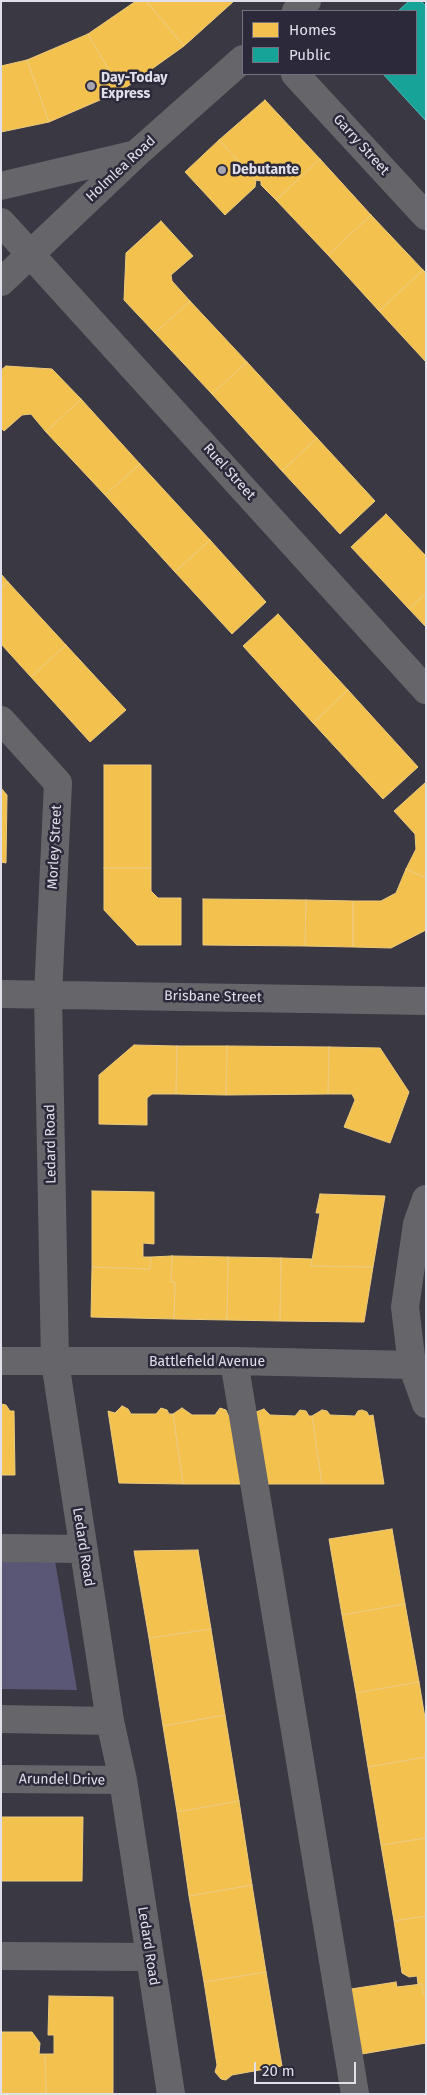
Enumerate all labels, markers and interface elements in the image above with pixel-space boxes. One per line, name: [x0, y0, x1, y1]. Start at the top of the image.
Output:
legend: [242, 10, 417, 75]
text: Homes: [289, 21, 336, 39]
text: Public: [289, 46, 331, 64]
place label: Day-Today Express: [101, 70, 168, 102]
marker: Day-Today Express: [85, 80, 97, 92]
street label: Garry Street: [329, 111, 393, 179]
street label: Holmlea Road: [83, 133, 159, 205]
place label: Debutante: [232, 162, 299, 178]
marker: Debutante: [216, 164, 228, 176]
street label: Ruel Street: [199, 440, 259, 504]
street label: Morley Street: [44, 804, 66, 890]
street label: Brisbane Street: [164, 988, 262, 1006]
street label: Ledard Road: [42, 1104, 60, 1184]
street label: Battlefield Avenue: [149, 1354, 265, 1370]
street label: Ledard Road: [68, 1506, 98, 1588]
street label: Arundel Drive: [19, 1771, 105, 1789]
street label: Ledard Road: [133, 1905, 163, 1987]
scale bar: [257, 2052, 360, 2084]
text: 20 m: [262, 2062, 295, 2080]

